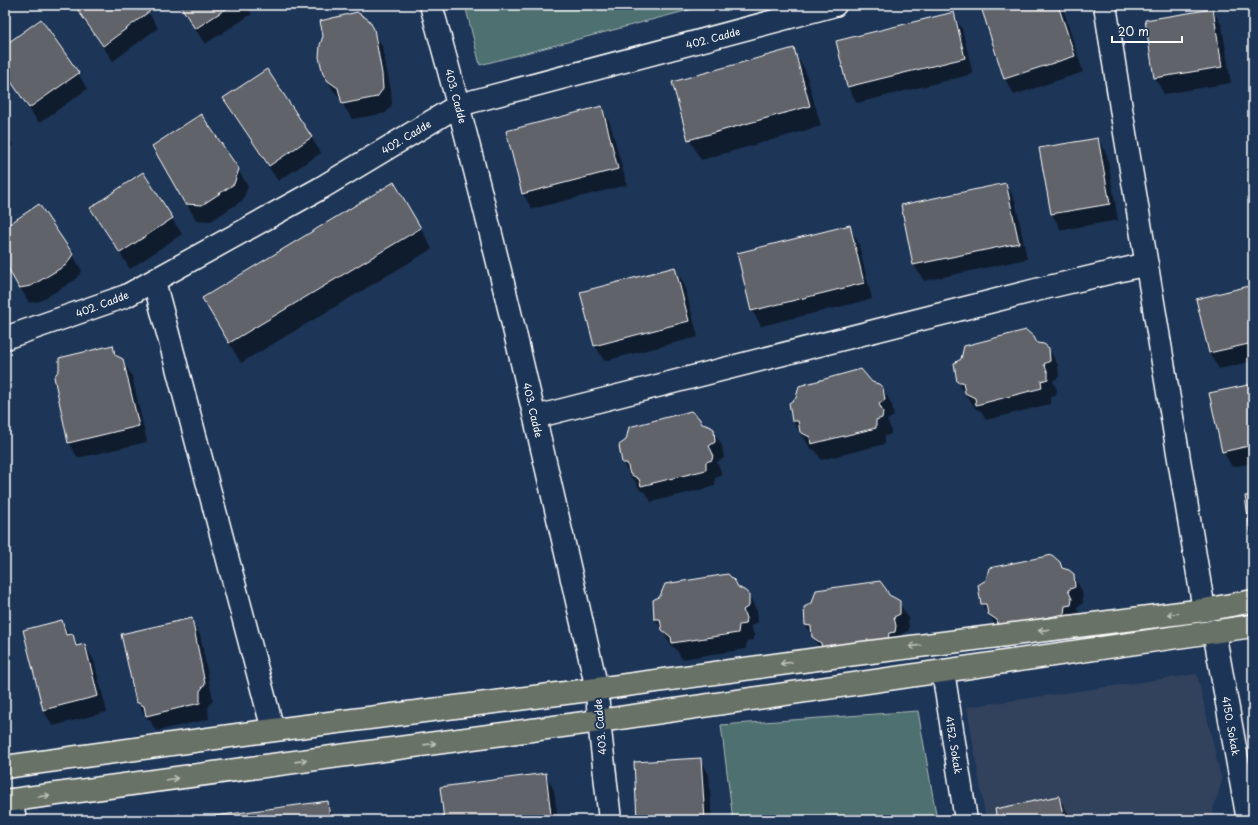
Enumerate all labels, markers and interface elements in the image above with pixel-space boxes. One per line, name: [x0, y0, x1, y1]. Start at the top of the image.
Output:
scale bar: [1112, 18, 1182, 44]
text: 20 m: [1118, 22, 1149, 40]
street label: 402. Cadde: [684, 23, 742, 52]
street label: 403. Cadde: [442, 67, 471, 125]
street label: 402. Cadde: [378, 116, 434, 157]
street label: 402. Cadde: [73, 287, 131, 321]
street label: 403. Cadde: [520, 381, 547, 439]
one-way arrow: [1167, 610, 1180, 618]
one-way arrow: [1038, 626, 1051, 634]
one-way arrow: [909, 643, 922, 650]
one-way arrow: [780, 659, 793, 667]
street label: 4150. Sokak: [1219, 695, 1244, 757]
street label: 403. Cadde: [590, 699, 609, 756]
street label: 4152. Sokak: [943, 715, 967, 775]
one-way arrow: [423, 740, 436, 747]
one-way arrow: [294, 757, 307, 765]
one-way arrow: [166, 775, 179, 782]
one-way arrow: [37, 792, 50, 800]

